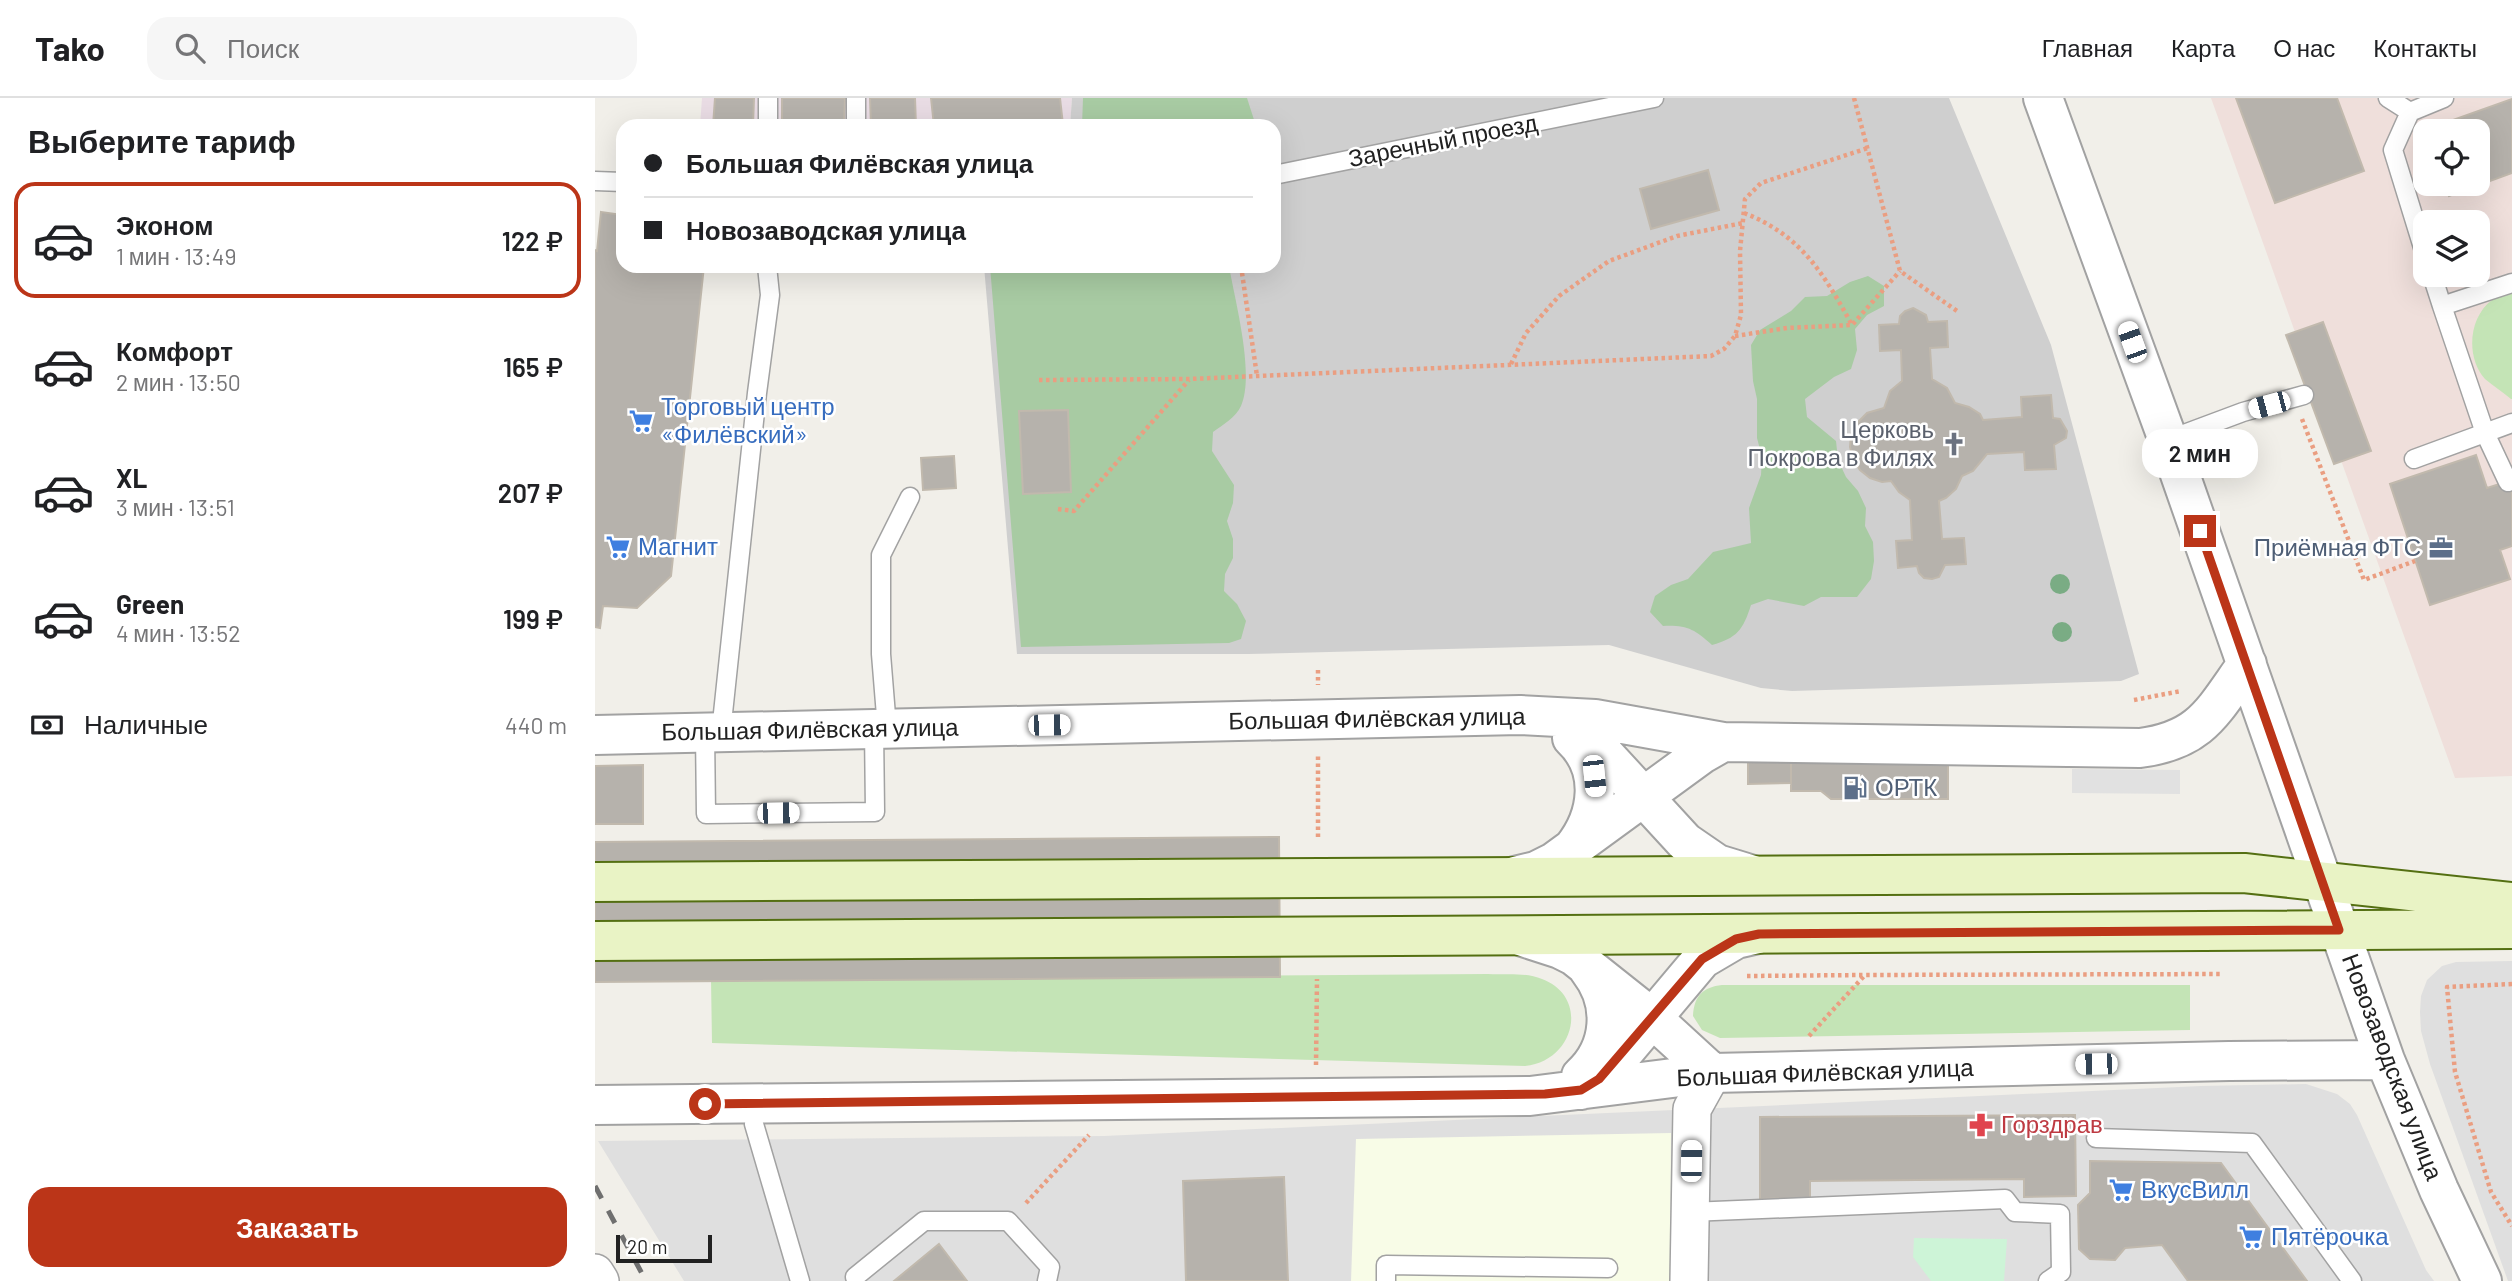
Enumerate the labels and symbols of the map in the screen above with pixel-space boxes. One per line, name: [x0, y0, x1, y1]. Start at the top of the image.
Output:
street label: Заречный проезд: [1346, 107, 1540, 172]
car: [2115, 319, 2150, 365]
car: [2246, 389, 2293, 421]
place label: Торговый центр «Филёвский»: [661, 391, 835, 448]
supermarket icon: Торговый центр «Филёвский»: [627, 407, 655, 435]
place label: Церковь Покрова в Филях: [1747, 414, 1934, 471]
church icon: Церковь Покрова в Филях: [1940, 430, 1968, 458]
callout: 2 мин: [2142, 430, 2258, 478]
route end: [2184, 515, 2216, 547]
place label: Магнит: [638, 531, 718, 560]
place label: Приёмная ФТС: [2254, 532, 2421, 561]
supermarket icon: Магнит: [604, 533, 632, 561]
office icon: Приёмная ФТС: [2427, 534, 2455, 562]
street label: Большая Филёвская улица: [1228, 700, 1526, 735]
street label: Большая Филёвская улица: [661, 711, 959, 746]
car: [1028, 714, 1071, 736]
car: [1582, 754, 1607, 798]
place label: ОРТК: [1875, 772, 1937, 801]
fuel station icon: ОРТК: [1841, 774, 1869, 802]
car: [757, 802, 800, 824]
street label: Новозаводская улица: [2337, 949, 2450, 1184]
street label: Большая Филёвская улица: [1676, 1052, 1975, 1091]
car: [2075, 1053, 2118, 1075]
route start: [689, 1088, 721, 1120]
place label: Горздрав: [2001, 1109, 2103, 1138]
pharmacy icon: Горздрав: [1967, 1111, 1995, 1139]
car: [1681, 1140, 1702, 1182]
place label: ВкусВилл: [2141, 1174, 2249, 1203]
supermarket icon: ВкусВилл: [2107, 1176, 2135, 1204]
place label: Пятёрочка: [2271, 1221, 2389, 1250]
supermarket icon: Пятёрочка: [2237, 1223, 2265, 1251]
scale bar: [616, 1232, 712, 1264]

